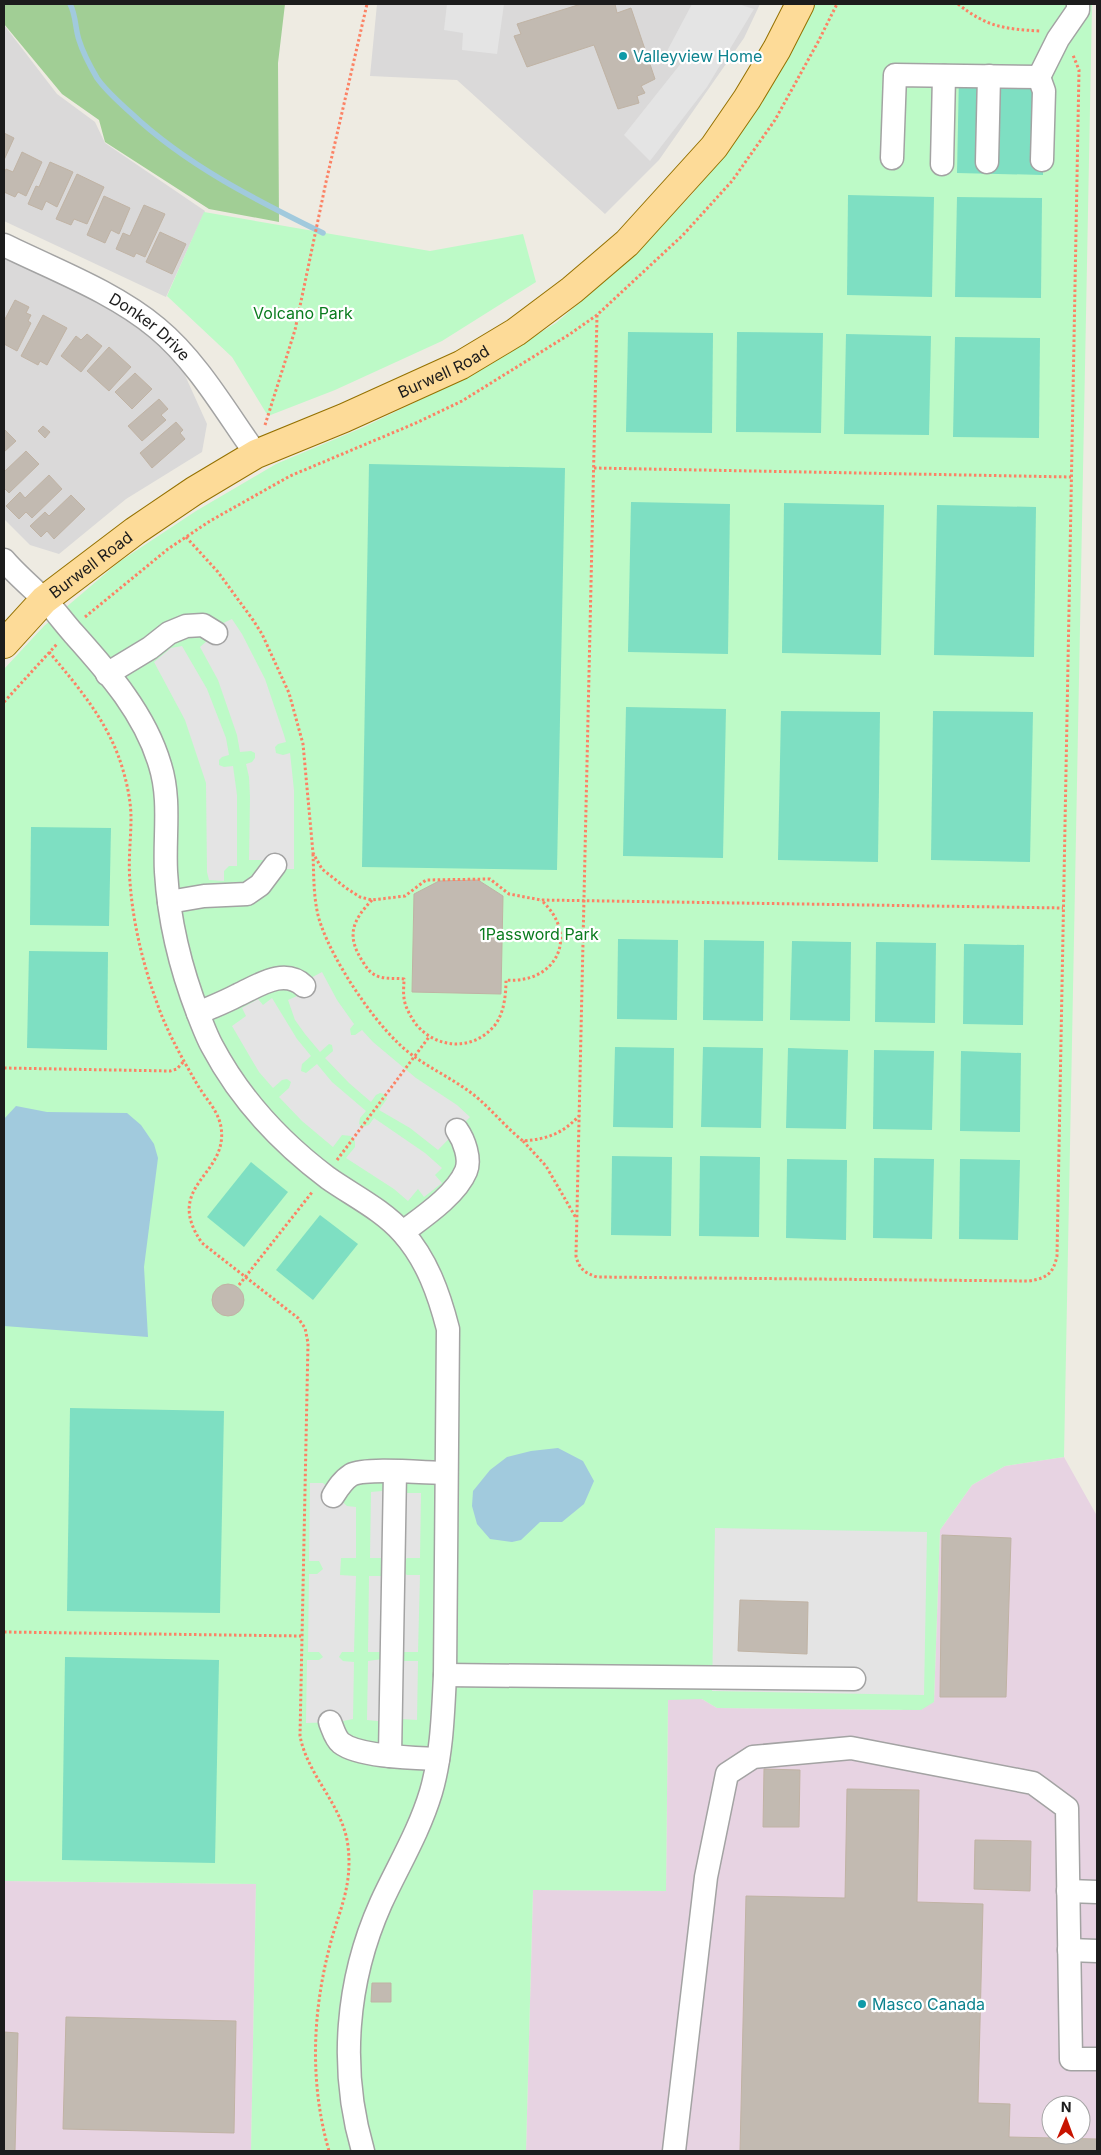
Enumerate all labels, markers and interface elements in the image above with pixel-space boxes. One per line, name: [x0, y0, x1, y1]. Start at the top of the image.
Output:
place label: Valleyview Home: [633, 46, 762, 66]
marker: Valleyview Home: [617, 50, 629, 62]
street label: Donker Drive: [106, 288, 195, 365]
park label: Volcano Park: [253, 303, 353, 323]
street label: Burwell Road: [395, 341, 493, 402]
street label: Burwell Road: [45, 527, 136, 603]
park label: 1Password Park: [479, 924, 599, 944]
place label: Masco Canada: [872, 1994, 985, 2014]
marker: Masco Canada: [856, 1998, 868, 2010]
north arrow: [1041, 2095, 1091, 2145]
text: N: [1061, 2098, 1072, 2115]

